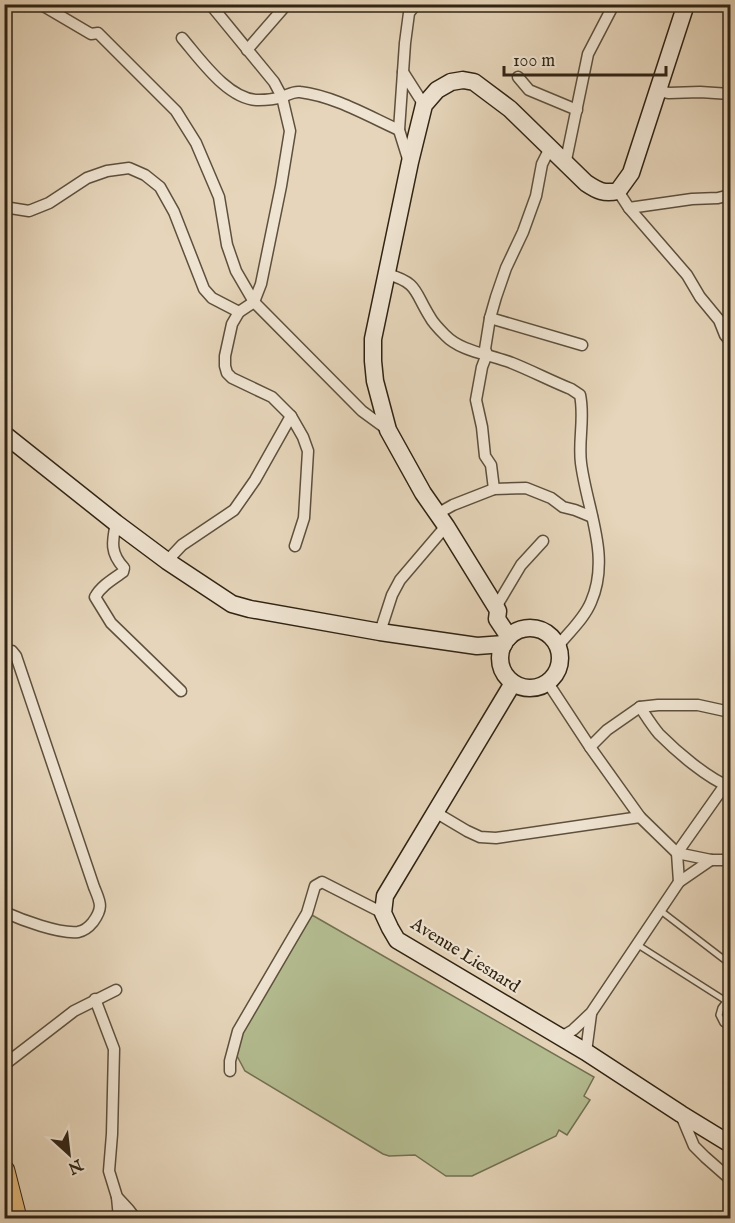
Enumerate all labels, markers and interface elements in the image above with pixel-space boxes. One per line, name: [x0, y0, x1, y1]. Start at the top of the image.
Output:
scale bar: [504, 39, 666, 77]
text: 100 m: [513, 50, 555, 73]
street label: Avenue Liesnard: [405, 913, 524, 999]
north arrow: [39, 1124, 99, 1184]
text: N: [64, 1153, 87, 1178]

